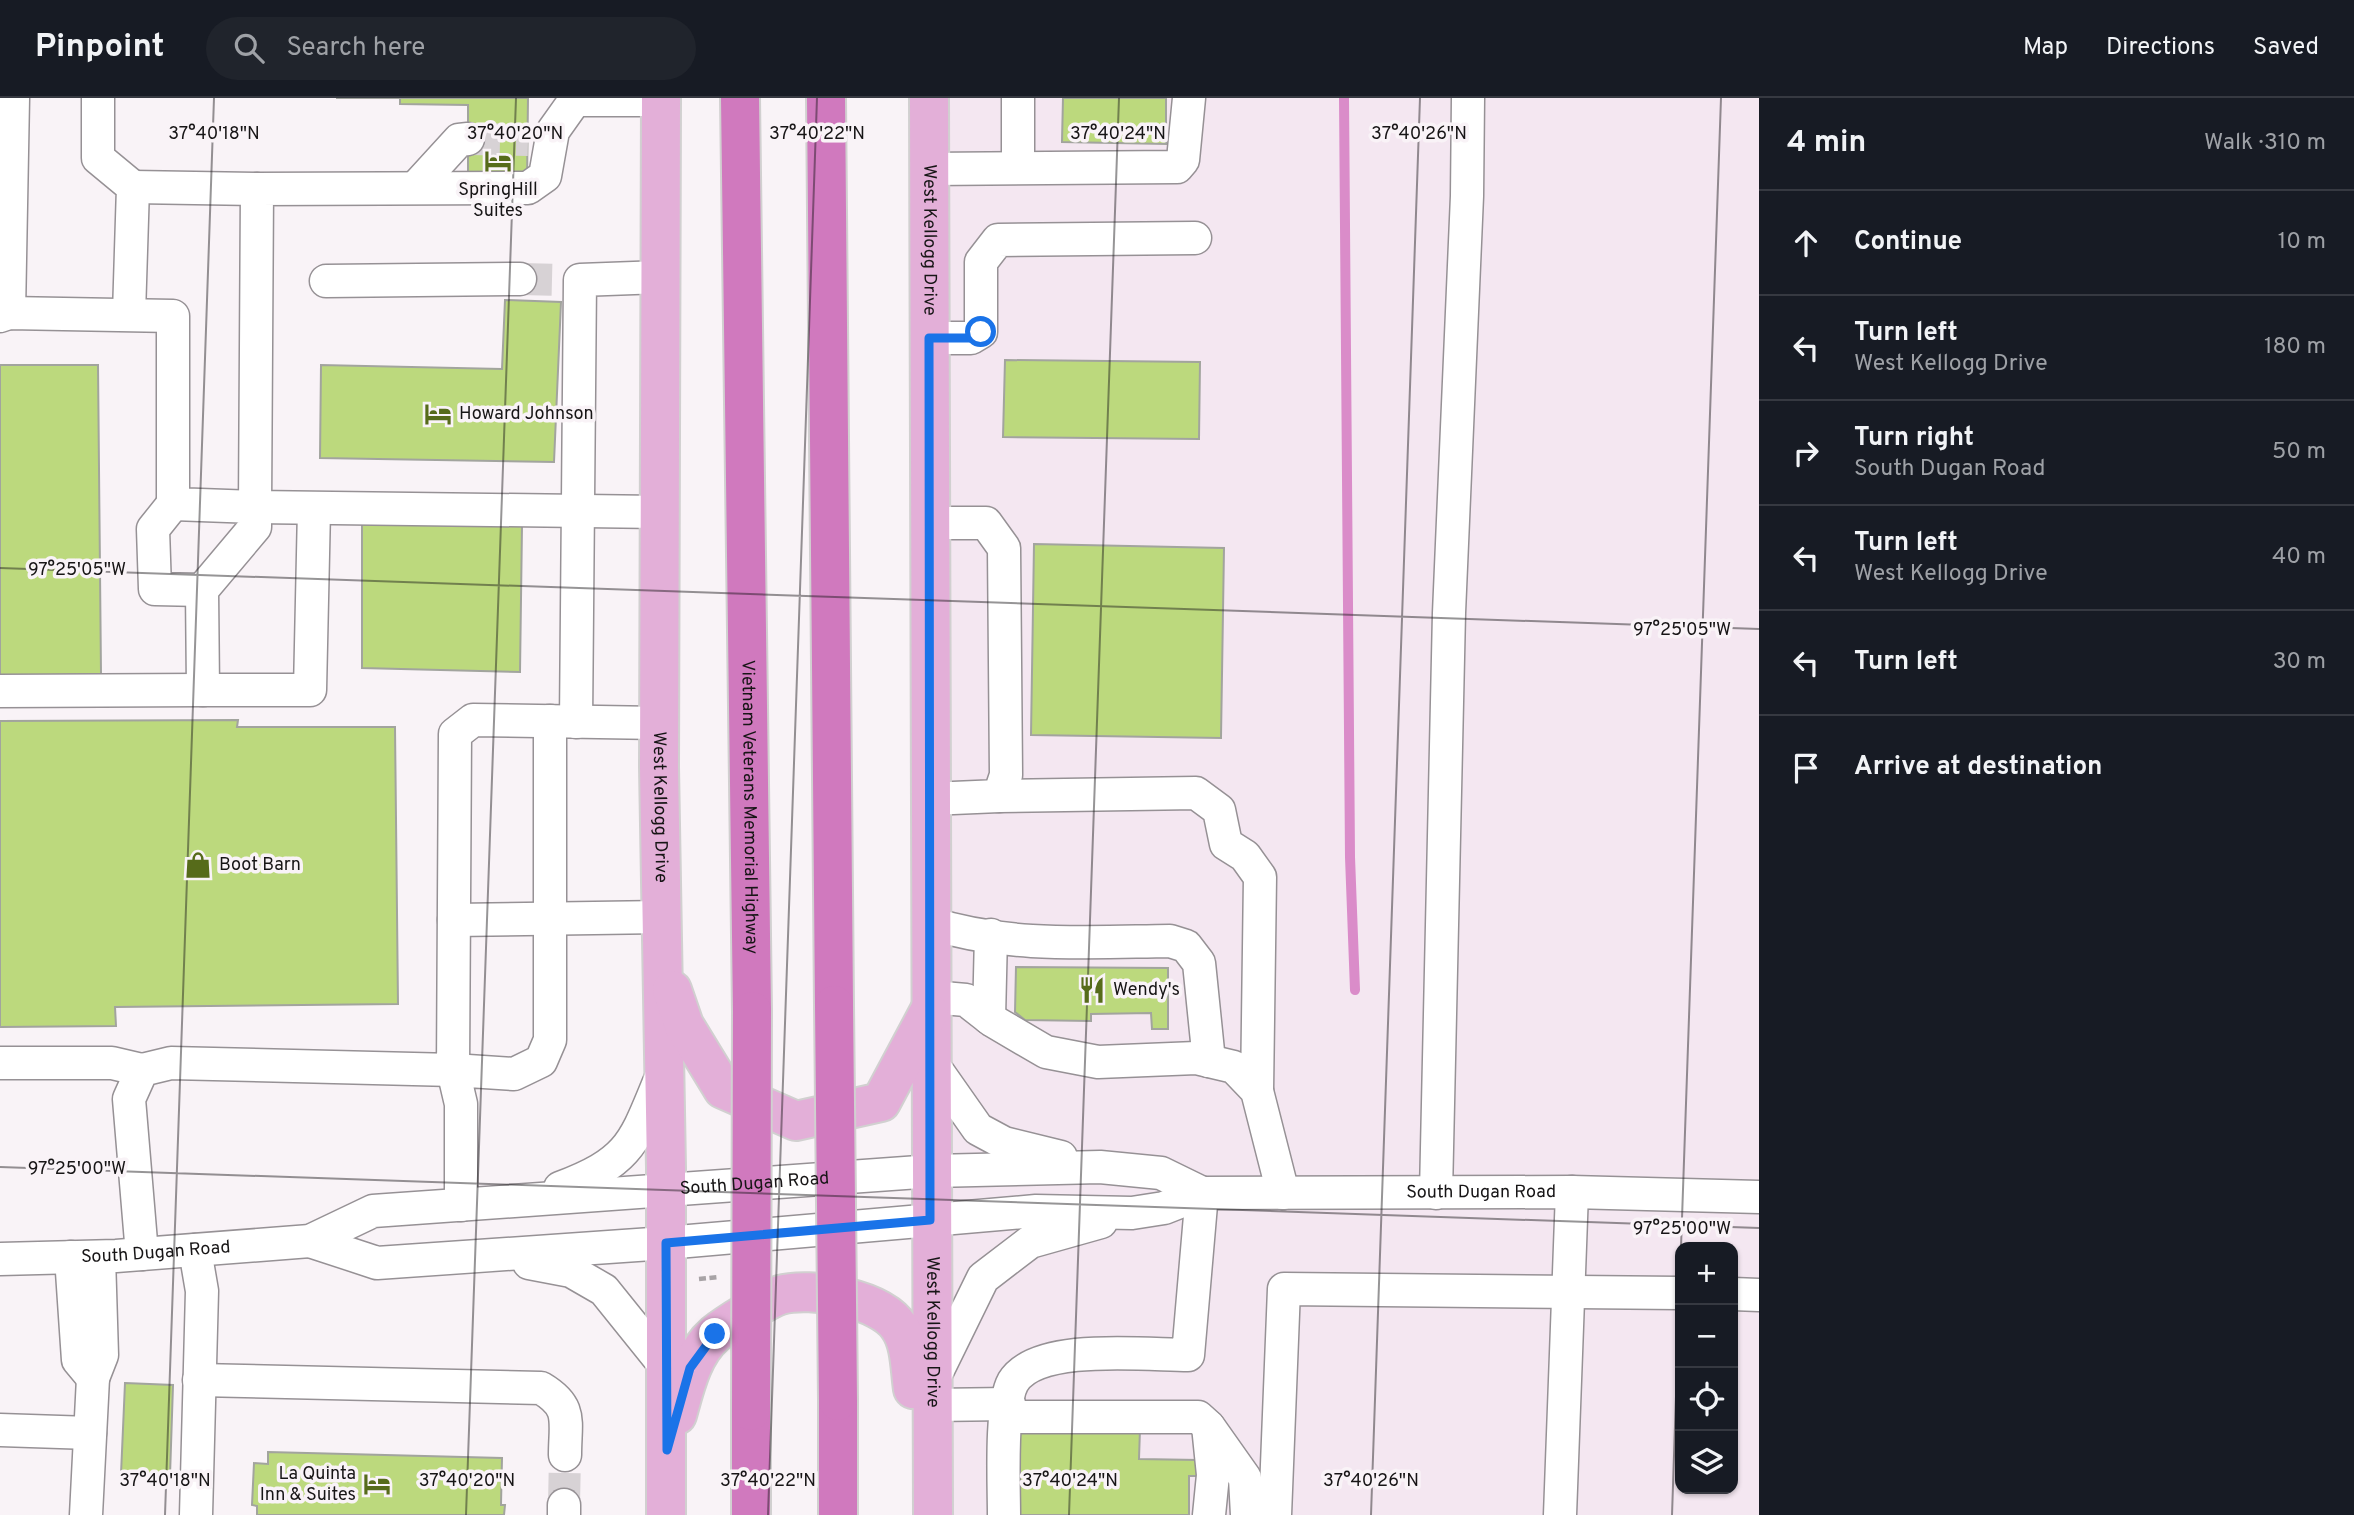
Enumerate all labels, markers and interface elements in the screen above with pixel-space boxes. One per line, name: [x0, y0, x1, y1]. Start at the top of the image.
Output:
search box: [206, 17, 696, 80]
text: Pinpoint: [35, 27, 164, 69]
icon: search: [230, 29, 268, 67]
text: Search here: [286, 32, 425, 65]
text: Map: [2023, 33, 2068, 63]
text: Directions: [2106, 33, 2215, 63]
text: Saved: [2253, 33, 2319, 63]
text: 37°40'18"N: [168, 123, 260, 146]
text: 37°40'20"N: [467, 123, 563, 146]
text: 37°40'22"N: [769, 123, 865, 146]
text: 37°40'24"N: [1070, 123, 1166, 146]
text: 37°40'26"N: [1371, 123, 1467, 146]
text: 4 min: [1787, 125, 1866, 162]
text: Walk · 310 m: [2204, 129, 2326, 158]
hotel icon: SpringHill Suites: [483, 146, 513, 176]
street label: West Kellogg Drive: [918, 164, 941, 316]
place label: SpringHill Suites: [458, 179, 538, 223]
icon: ahead: [1787, 224, 1825, 262]
text: Continue: [1854, 226, 1962, 259]
text: 10 m: [2278, 228, 2326, 257]
route start: [965, 316, 996, 347]
text: Turn left: [1854, 317, 1958, 350]
icon: left: [1787, 329, 1825, 367]
text: 180 m: [2264, 333, 2326, 362]
text: West Kellogg Drive: [1854, 350, 2048, 379]
hotel icon: Howard Johnson: [423, 399, 453, 429]
place label: Howard Johnson: [459, 403, 594, 426]
text: Turn right: [1854, 422, 1974, 455]
icon: right: [1787, 434, 1825, 472]
text: 50 m: [2272, 438, 2326, 467]
text: South Dugan Road: [1854, 455, 2045, 484]
text: Turn left: [1854, 527, 1958, 560]
icon: left: [1787, 539, 1825, 577]
text: 40 m: [2272, 543, 2326, 572]
text: 97°25'05"W: [28, 559, 126, 582]
text: West Kellogg Drive: [1854, 560, 2048, 589]
text: 97°25'05"W: [1633, 619, 1731, 642]
icon: left: [1787, 644, 1825, 682]
text: Turn left: [1854, 646, 1958, 679]
text: 30 m: [2273, 648, 2326, 677]
street label: Vietnam Veterans Memorial Highway: [736, 659, 763, 954]
street label: West Kellogg Drive: [647, 731, 673, 883]
icon: arrive: [1787, 749, 1825, 787]
text: Arrive at destination: [1854, 751, 2102, 784]
shop icon: Boot Barn: [183, 850, 213, 880]
place label: Boot Barn: [219, 854, 301, 877]
restaurant icon: Wendy's: [1077, 975, 1107, 1005]
place label: Wendy's: [1113, 979, 1180, 1002]
text: 97°25'00"W: [28, 1158, 126, 1181]
street label: South Dugan Road: [679, 1167, 830, 1201]
street label: South Dugan Road: [1406, 1181, 1556, 1204]
text: 97°25'00"W: [1633, 1218, 1731, 1241]
street label: South Dugan Road: [81, 1236, 231, 1268]
map controls: [1675, 1242, 1738, 1494]
button: +: [1675, 1242, 1738, 1305]
street label: West Kellogg Drive: [921, 1256, 944, 1408]
button: −: [1675, 1305, 1738, 1368]
route end: [699, 1318, 730, 1349]
button: locate: [1675, 1368, 1738, 1431]
button: layers: [1675, 1431, 1738, 1494]
place label: La Quinta Inn & Suites: [260, 1463, 356, 1507]
hotel icon: La Quinta Inn & Suites: [362, 1469, 392, 1499]
text: 37°40'18"N: [119, 1470, 211, 1493]
text: 37°40'20"N: [419, 1470, 515, 1493]
text: 37°40'22"N: [720, 1470, 816, 1493]
text: 37°40'24"N: [1022, 1470, 1118, 1493]
text: 37°40'26"N: [1323, 1470, 1419, 1493]

